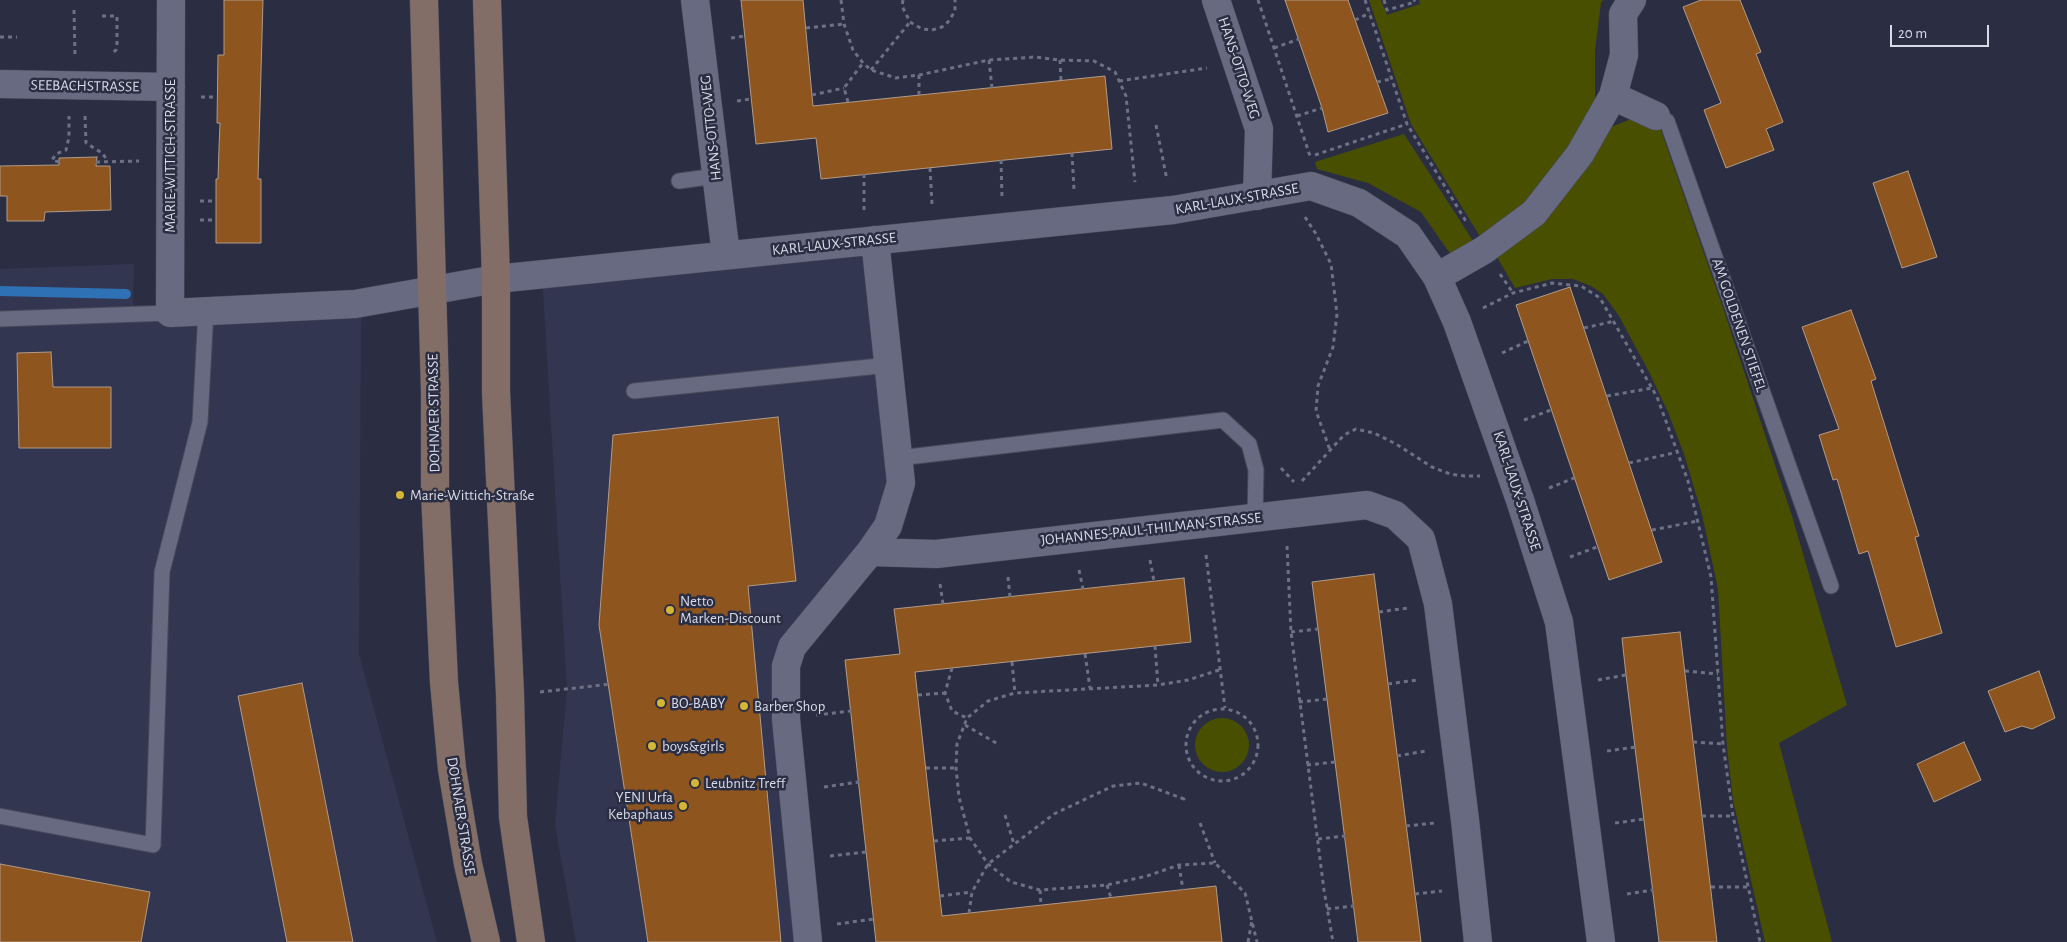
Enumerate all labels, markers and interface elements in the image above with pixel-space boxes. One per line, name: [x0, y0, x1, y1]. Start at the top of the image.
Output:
street label: HANS-OTTO-WEG: [1214, 15, 1264, 121]
scale bar: [1892, 15, 1991, 47]
text: 20 m: [1898, 26, 1927, 41]
street label: HANS-OTTO-WEG: [696, 74, 726, 182]
street label: SEEBACHSTRASSE: [31, 76, 139, 96]
street label: MARIE-WITTICH-STRASSE: [161, 79, 179, 233]
street label: KARL-LAUX-STRASSE: [1174, 179, 1300, 219]
street label: KARL-LAUX-STRASSE: [771, 229, 897, 259]
street label: AM GOLDENEN STIEFEL: [1708, 256, 1770, 394]
street label: DOHNAER STRASSE: [424, 353, 444, 473]
street label: KARL-LAUX-STRASSE: [1489, 429, 1545, 553]
place label: Marie-Wittich-Straße: [410, 486, 534, 504]
marker: Marie-Wittich-Straße: [394, 489, 406, 501]
street label: JOHANNES-PAUL-THILMAN-STRASSE: [1040, 508, 1262, 550]
place label: Netto Marken-Discount: [680, 592, 781, 627]
marker: Netto Marken-Discount: [664, 604, 676, 616]
place label: BO-BABY: [671, 694, 725, 712]
marker: BO-BABY: [655, 697, 667, 709]
place label: Barber Shop: [754, 697, 825, 715]
marker: Barber Shop: [738, 700, 750, 712]
place label: boys&girls: [662, 737, 724, 755]
marker: boys&girls: [646, 740, 658, 752]
street label: DOHNAER STRASSE: [443, 756, 479, 876]
place label: Leubnitz Treff: [705, 774, 785, 792]
marker: Leubnitz Treff: [689, 777, 701, 789]
place label: YENI Urfa Kebaphaus: [608, 788, 673, 823]
marker: YENI Urfa Kebaphaus: [677, 800, 689, 812]

